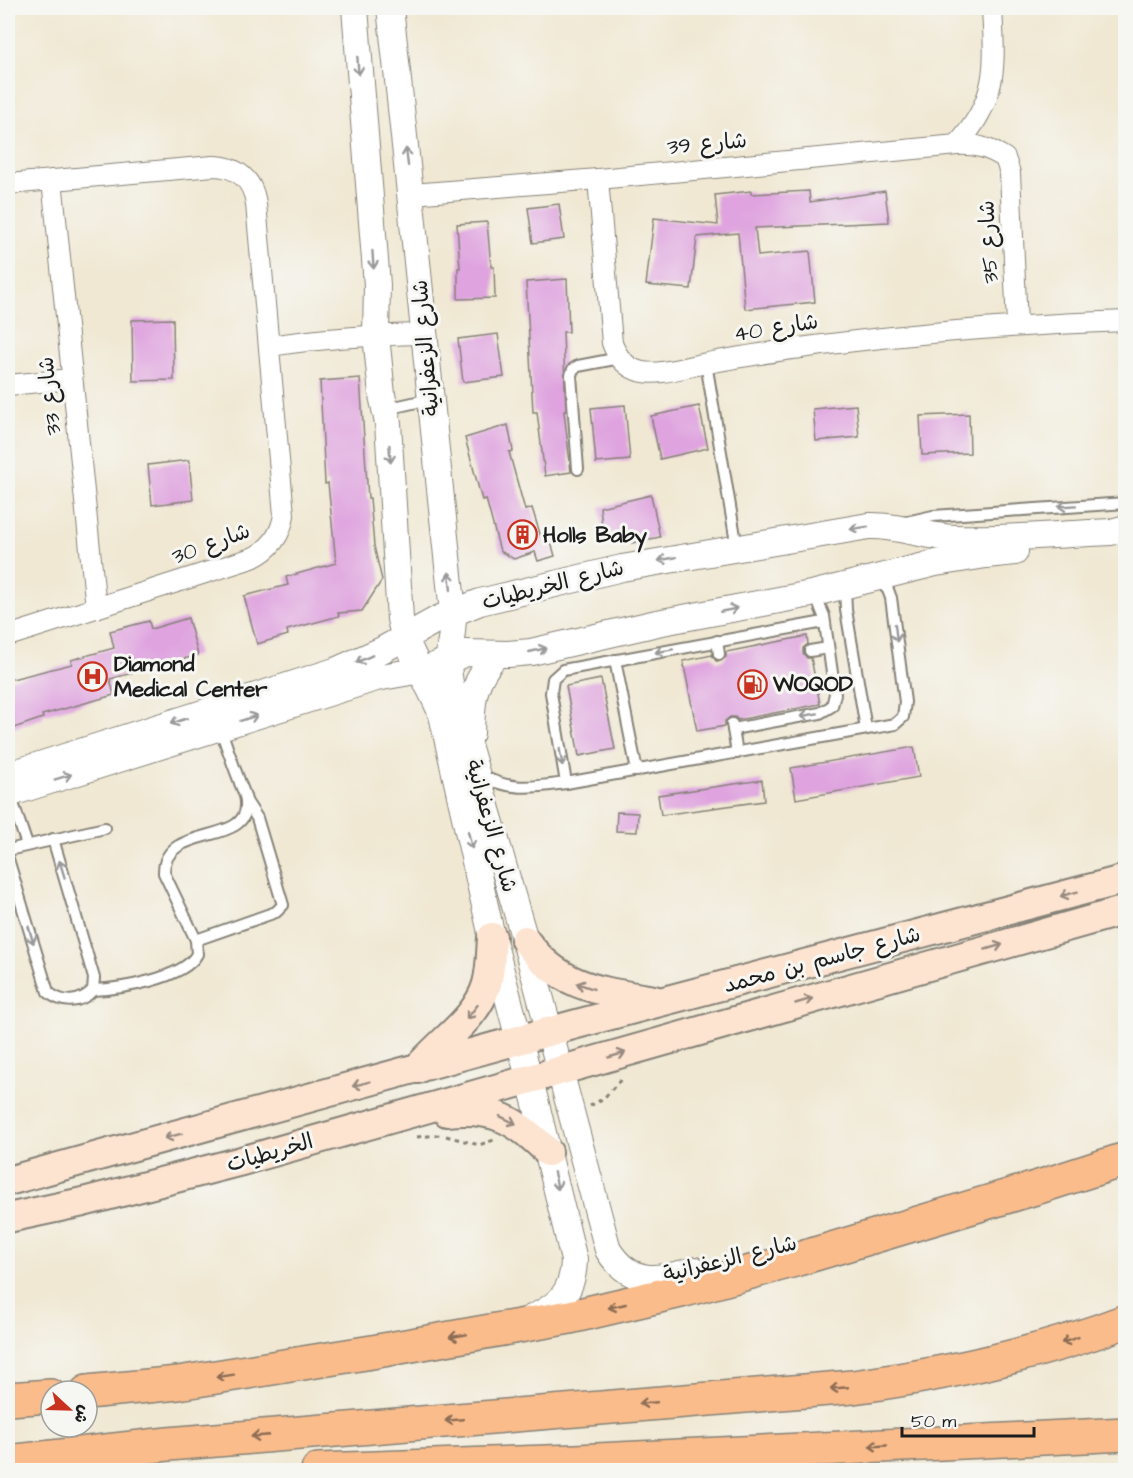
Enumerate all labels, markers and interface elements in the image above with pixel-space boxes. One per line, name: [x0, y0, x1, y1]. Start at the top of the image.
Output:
one-way arrow: [353, 55, 364, 75]
street label: شارع 39: [666, 125, 748, 163]
one-way arrow: [402, 148, 413, 167]
street label: شارع 35: [971, 200, 1007, 284]
one-way arrow: [368, 250, 379, 270]
street label: شارع الزعفرانية: [405, 279, 447, 417]
street label: شارع 40: [731, 306, 821, 350]
street label: شارع 33: [30, 355, 70, 437]
one-way arrow: [384, 443, 395, 463]
one-way arrow: [1058, 501, 1078, 512]
street label: شارع 30: [167, 515, 255, 573]
building icon: Holls Baby: [506, 519, 538, 551]
place label: Holls Baby: [543, 520, 648, 553]
one-way arrow: [850, 523, 869, 534]
street label: شارع الخريطيات: [479, 552, 627, 618]
one-way arrow: [657, 554, 677, 565]
one-way arrow: [444, 571, 455, 591]
one-way arrow: [719, 604, 738, 615]
one-way arrow: [890, 623, 901, 642]
one-way arrow: [529, 644, 548, 656]
one-way arrow: [654, 646, 674, 657]
place label: Diamond Medical Center: [114, 649, 268, 705]
one-way arrow: [355, 653, 373, 665]
hospital icon: Diamond Medical Center: [77, 661, 109, 693]
fuel station icon: WOQOD: [736, 668, 768, 700]
place label: WOQOD: [772, 669, 854, 700]
one-way arrow: [800, 710, 819, 721]
one-way arrow: [239, 712, 258, 723]
one-way arrow: [170, 716, 189, 727]
one-way arrow: [556, 747, 567, 767]
street label: شارع الزعفرانية: [457, 756, 525, 896]
one-way arrow: [53, 771, 72, 782]
one-way arrow: [465, 829, 476, 849]
one-way arrow: [56, 860, 67, 879]
one-way arrow: [1060, 889, 1079, 900]
street label: شارع جاسم بن محمد: [720, 919, 924, 1001]
one-way arrow: [26, 925, 37, 944]
one-way arrow: [984, 941, 1003, 952]
one-way arrow: [576, 980, 594, 991]
one-way arrow: [794, 995, 813, 1006]
one-way arrow: [465, 1004, 478, 1020]
one-way arrow: [607, 1049, 626, 1060]
one-way arrow: [352, 1079, 371, 1090]
one-way arrow: [499, 1115, 517, 1127]
street label: الخريطيات: [223, 1126, 317, 1180]
one-way arrow: [164, 1131, 183, 1142]
one-way arrow: [550, 1171, 562, 1190]
street label: شارع الزعفرانية: [660, 1227, 800, 1291]
one-way arrow: [608, 1301, 627, 1312]
one-way arrow: [449, 1331, 469, 1342]
one-way arrow: [1061, 1335, 1080, 1346]
one-way arrow: [215, 1370, 235, 1381]
north arrow: [39, 1379, 99, 1439]
one-way arrow: [829, 1383, 849, 1394]
one-way arrow: [639, 1398, 659, 1409]
scale bar: [902, 1400, 1034, 1438]
text: ش: [68, 1402, 95, 1427]
text: 50 m: [911, 1409, 956, 1434]
one-way arrow: [445, 1415, 465, 1426]
one-way arrow: [250, 1431, 270, 1442]
one-way arrow: [869, 1441, 889, 1452]

